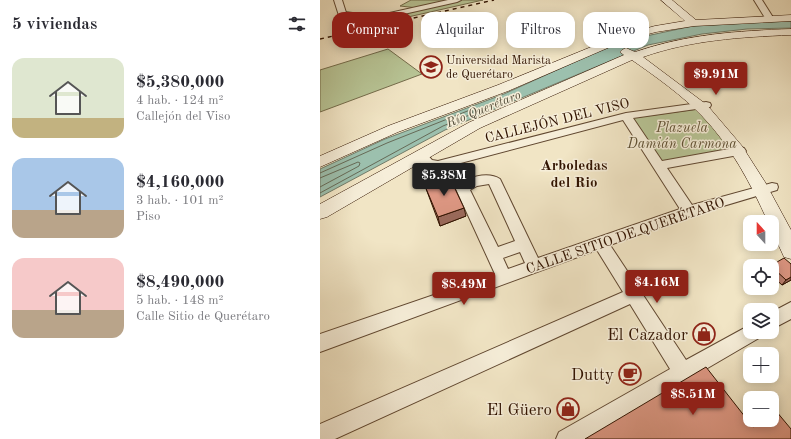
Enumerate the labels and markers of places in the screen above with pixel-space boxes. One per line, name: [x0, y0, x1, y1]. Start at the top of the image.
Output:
school or university icon: Universidad Marista de Querétaro: [418, 54, 444, 80]
place label: Universidad Marista de Querétaro: [446, 55, 551, 81]
pin: $9.91M: [683, 62, 749, 96]
pin: $5.38M: [411, 163, 477, 197]
pin: $4.16M: [624, 270, 690, 304]
pin: $8.49M: [431, 272, 497, 306]
shop icon: El Cazador: [691, 321, 717, 347]
place label: El Cazador: [607, 327, 688, 344]
cafe icon: Dutty: [617, 361, 643, 387]
place label: Dutty: [571, 367, 614, 384]
pin: $8.51M: [660, 382, 726, 416]
shop icon: El Güero: [555, 396, 581, 422]
place label: El Güero: [486, 402, 552, 419]

